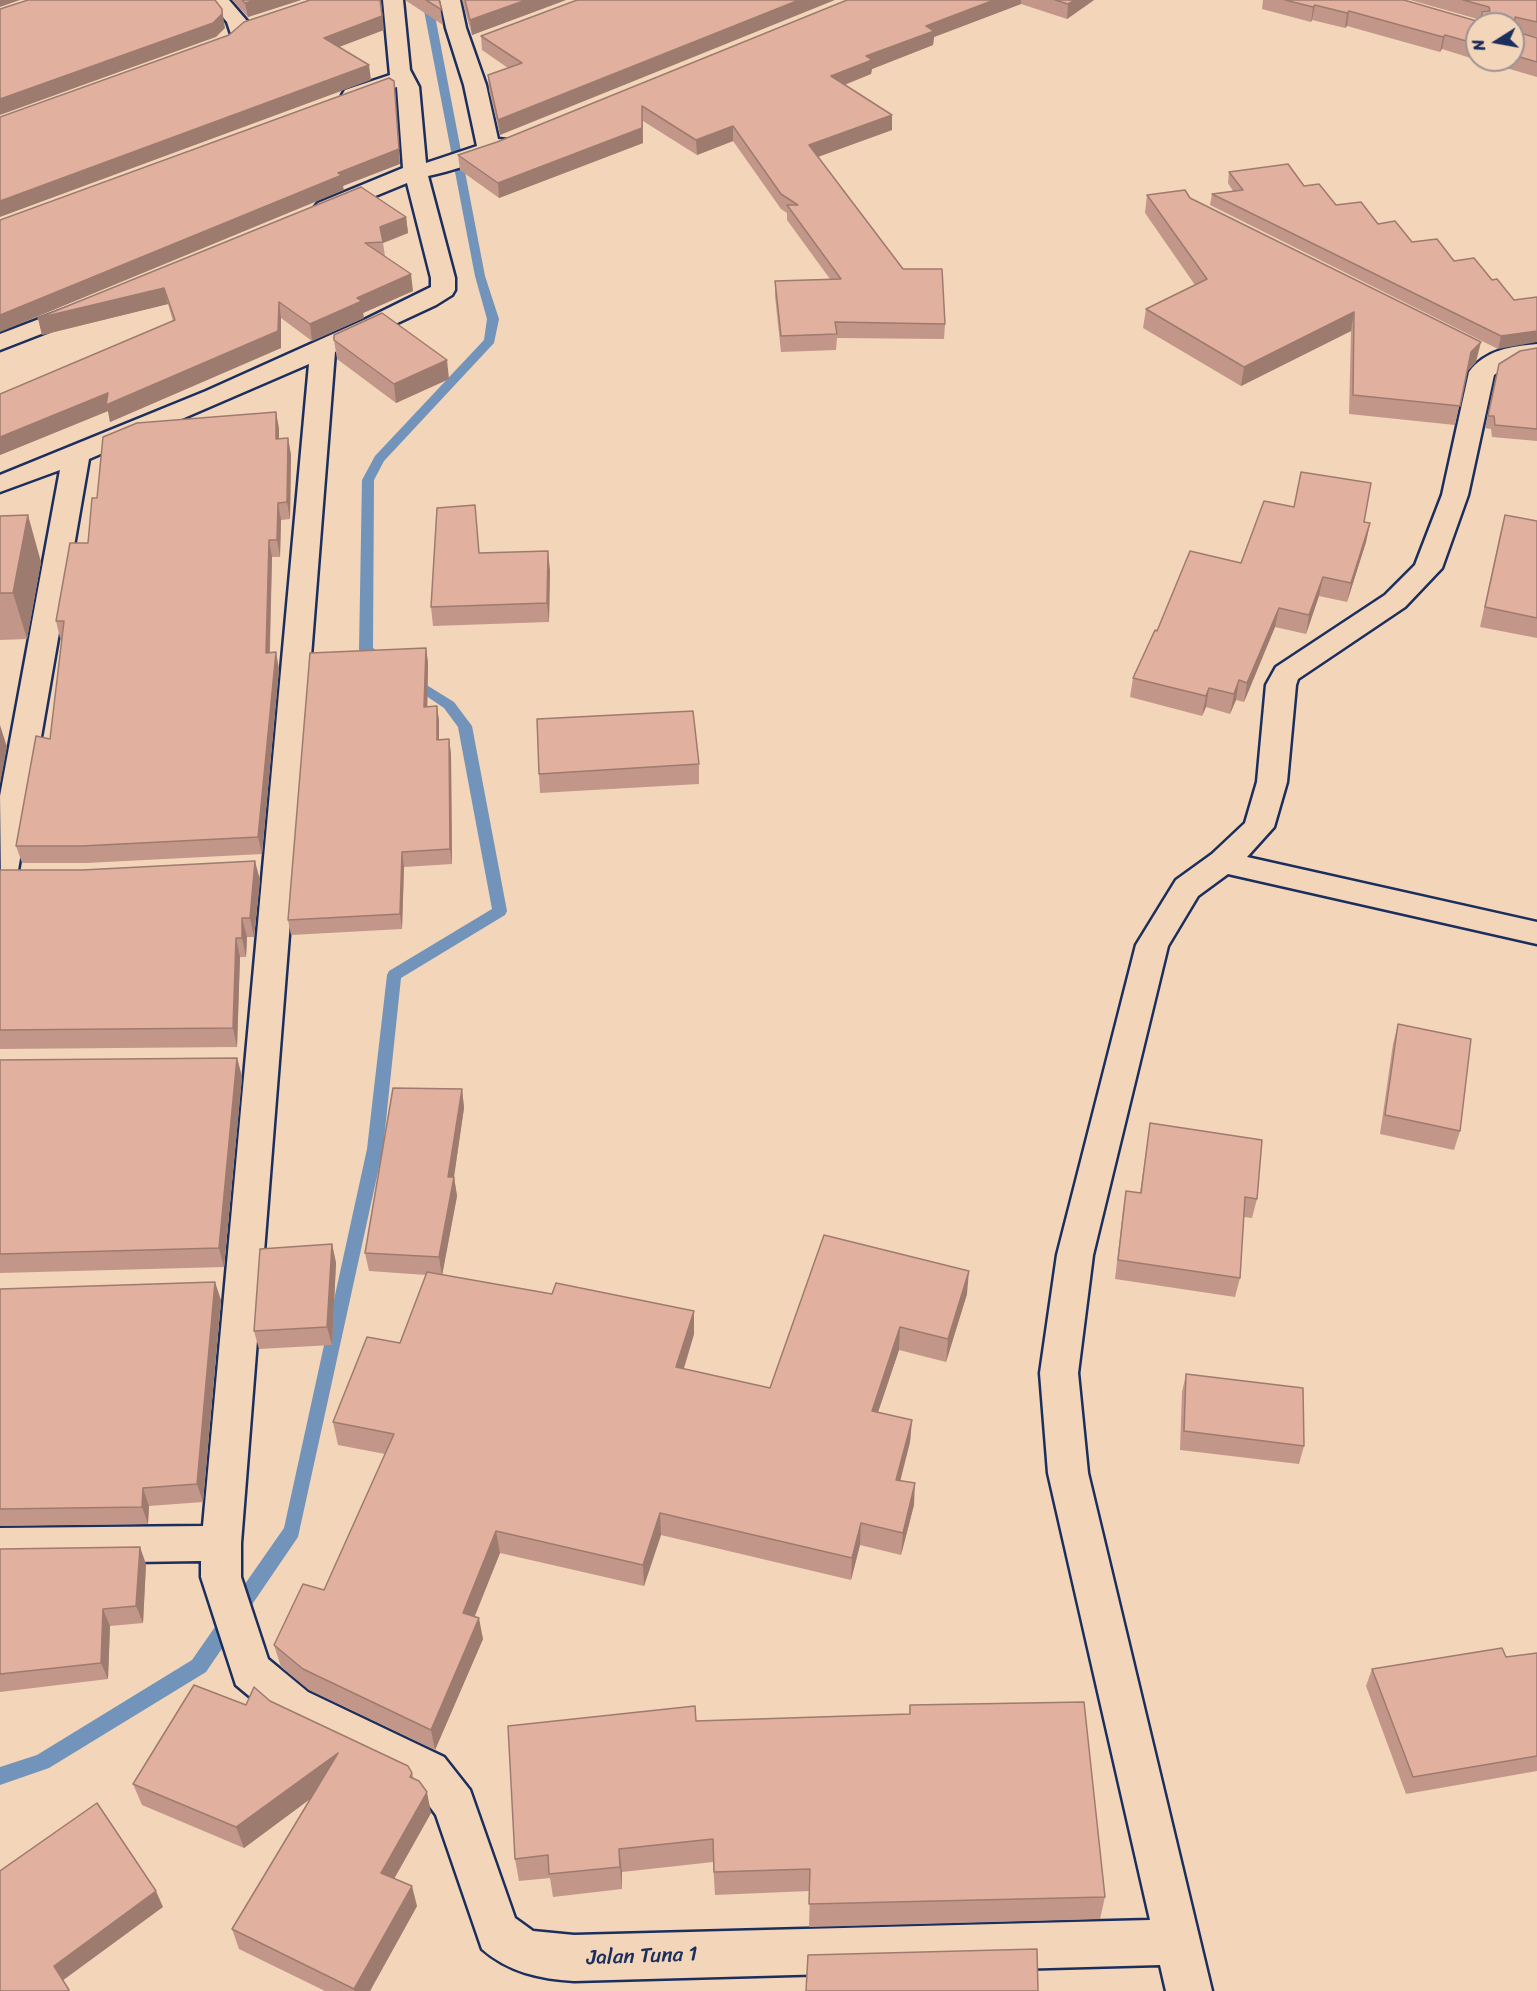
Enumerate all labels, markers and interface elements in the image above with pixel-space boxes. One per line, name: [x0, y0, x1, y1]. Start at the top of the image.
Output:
north arrow: [1465, 12, 1525, 72]
text: N: [1464, 37, 1494, 53]
street label: Jalan Tuna 1: [586, 1942, 698, 1972]

